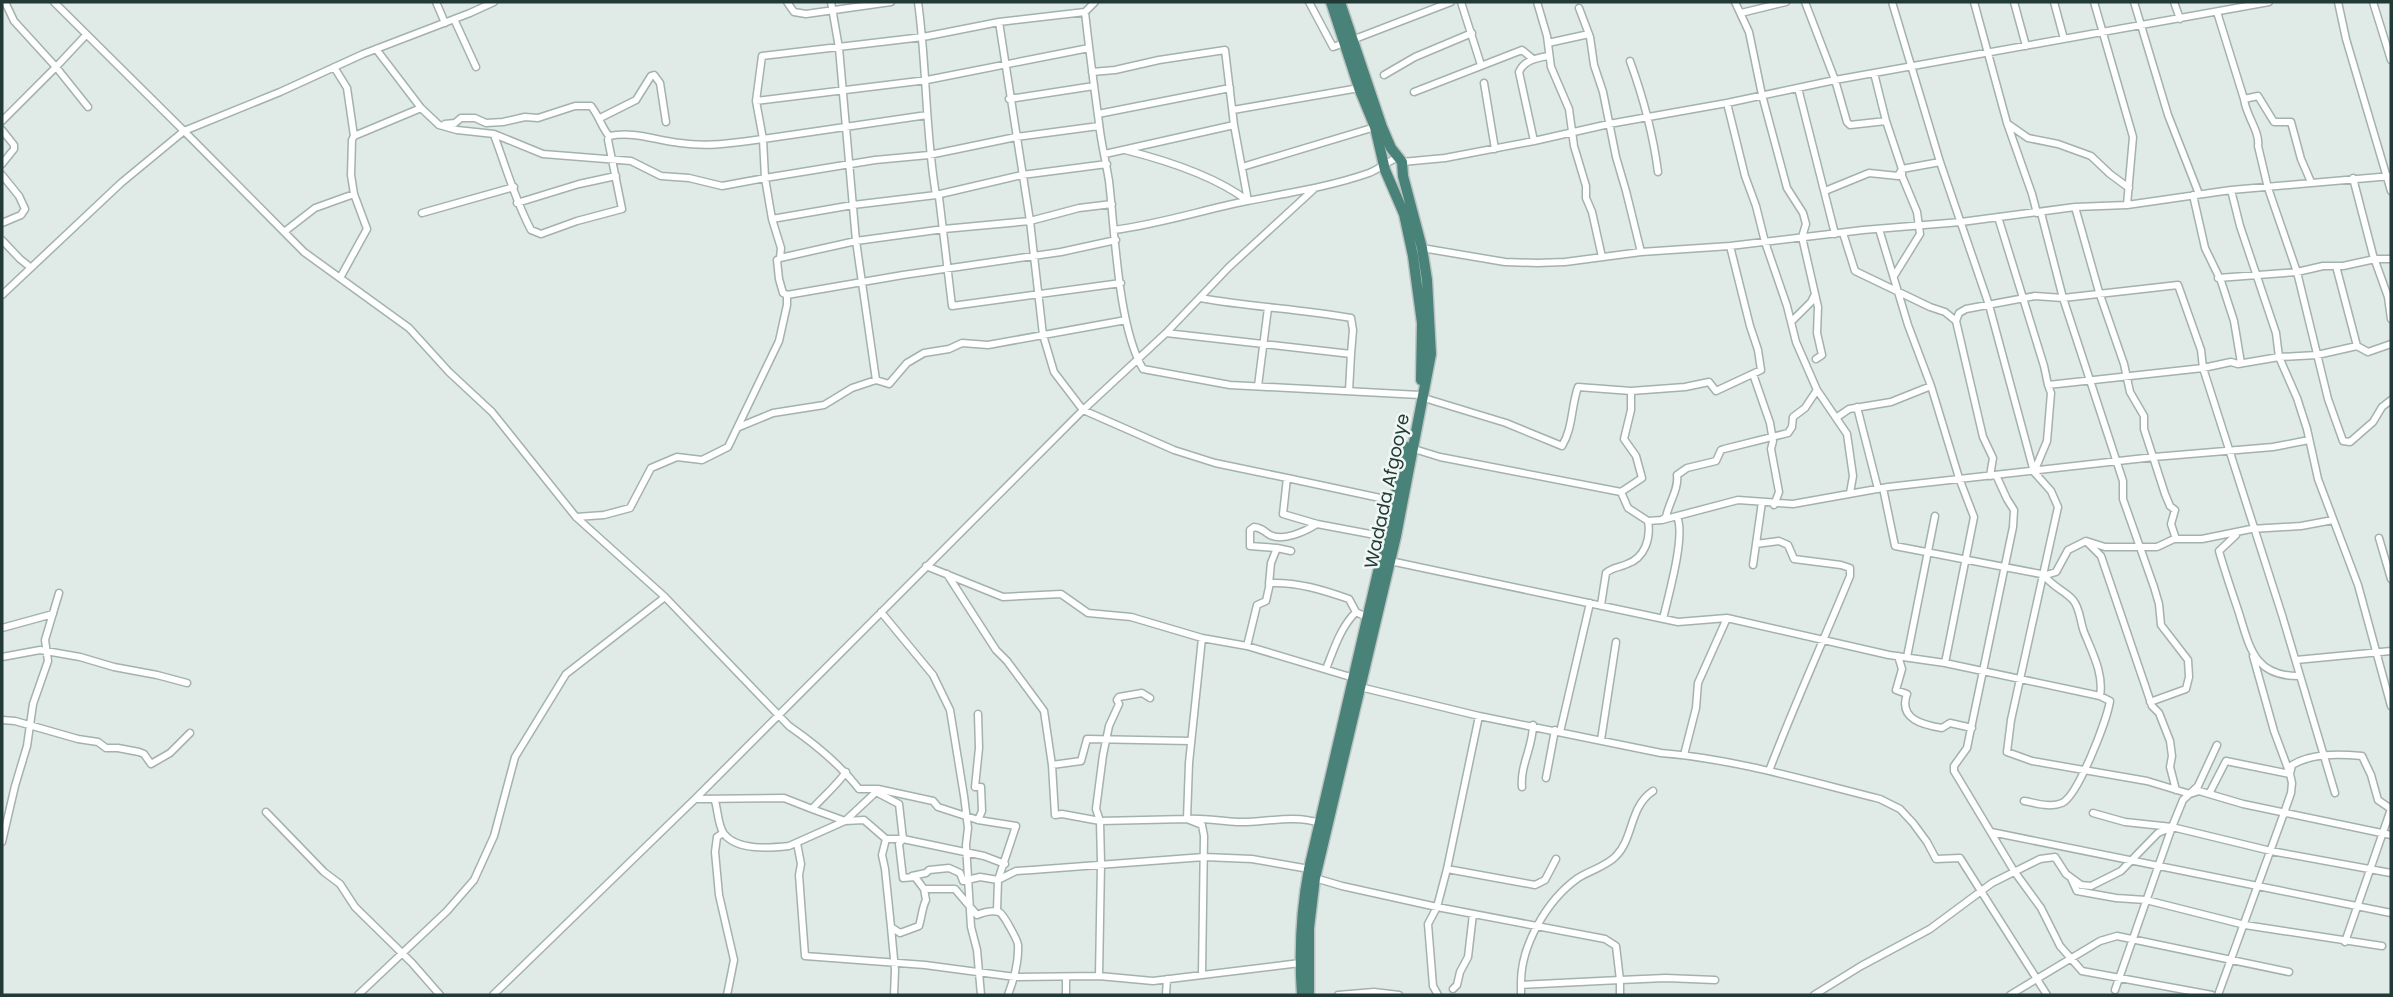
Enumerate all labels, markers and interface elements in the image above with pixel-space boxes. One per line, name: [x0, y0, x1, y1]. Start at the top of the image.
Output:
street label: Wadada Afgooye: [1358, 411, 1415, 571]

